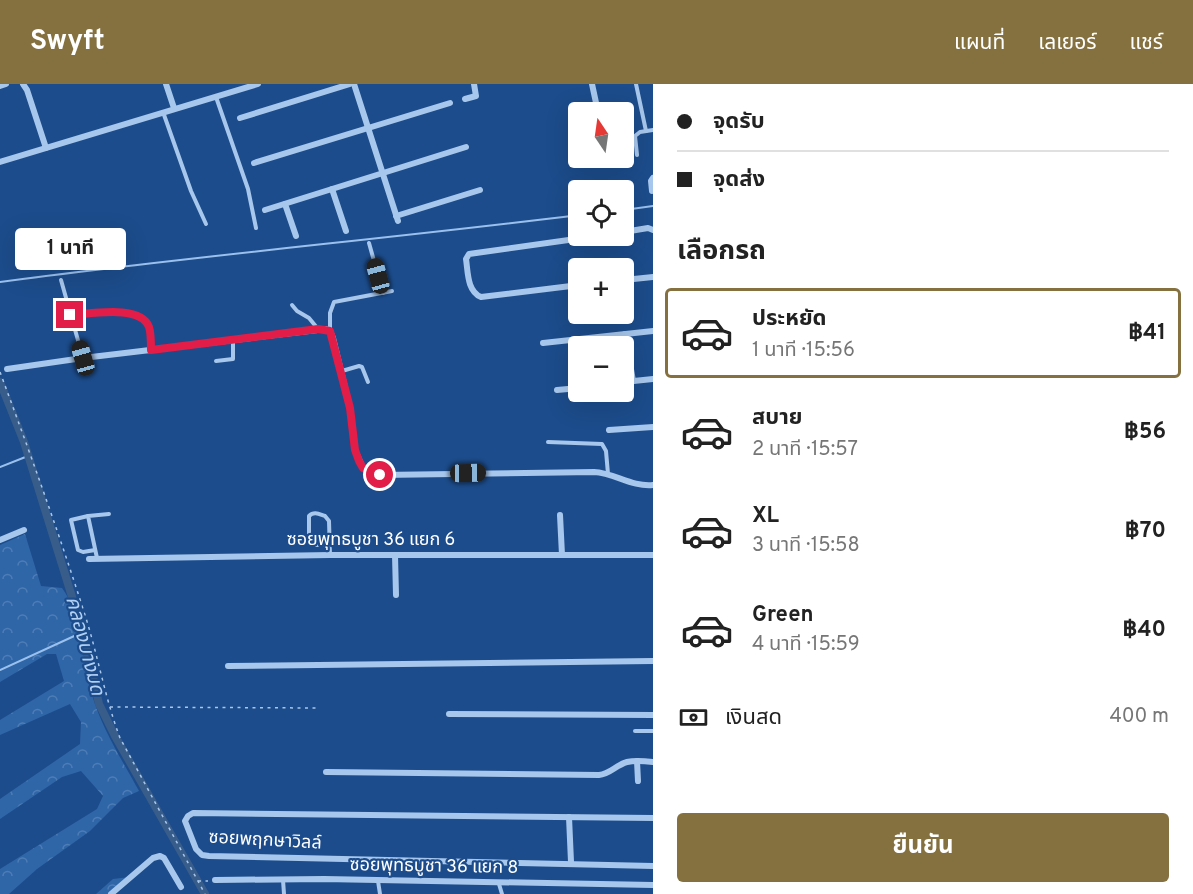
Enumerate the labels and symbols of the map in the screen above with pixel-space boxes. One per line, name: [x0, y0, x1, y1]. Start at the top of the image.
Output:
north arrow: [568, 102, 634, 168]
callout: 1 นาที: [14, 228, 125, 270]
car: [365, 256, 391, 296]
route end: [56, 301, 83, 328]
car: [69, 338, 97, 378]
route start: [366, 461, 393, 488]
car: [450, 464, 486, 482]
street label: ซอยพุทธบูชา 36 แยก 6: [287, 529, 455, 552]
water label: คลองบางมด: [58, 594, 110, 699]
street label: ซอยพฤกษาวิลล์: [208, 827, 322, 855]
street label: ซอยพุทธบูชา 36 แยก 8: [349, 854, 519, 880]

